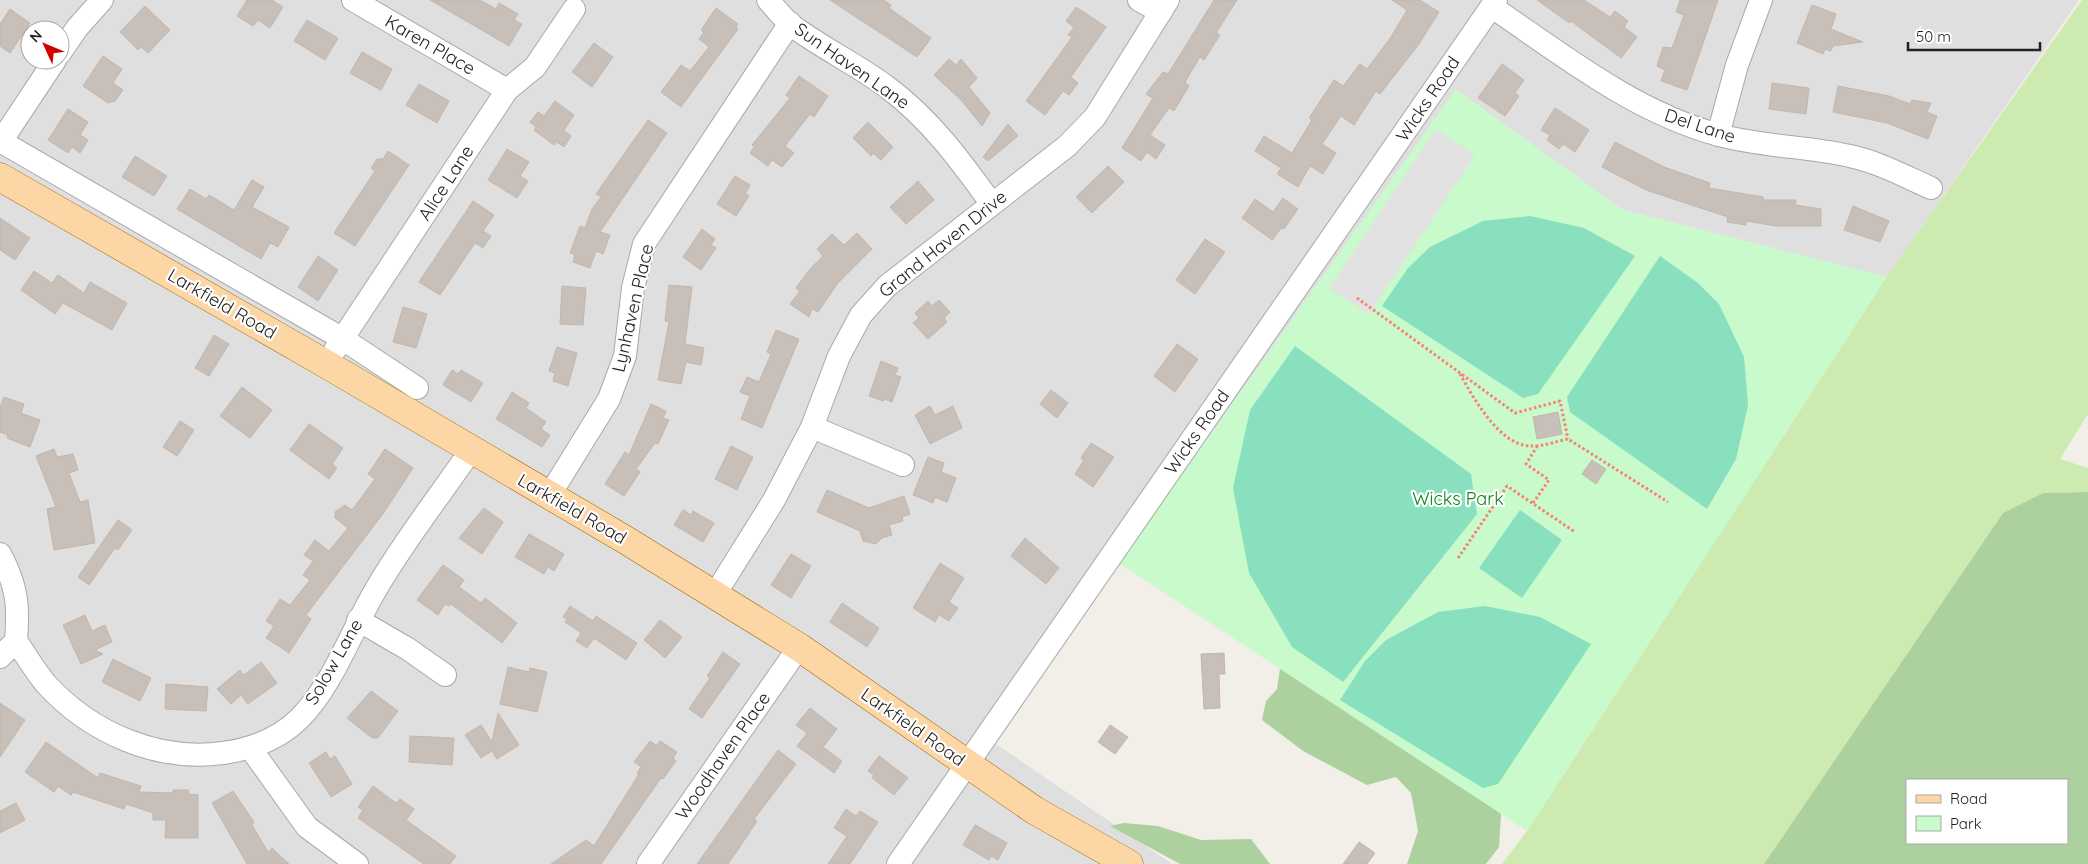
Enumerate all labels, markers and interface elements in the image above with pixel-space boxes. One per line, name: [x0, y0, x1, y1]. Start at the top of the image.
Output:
street label: Karen Place: [381, 10, 479, 80]
street label: Sun Haven Lane: [790, 17, 914, 114]
north arrow: [20, 20, 70, 70]
scale bar: [1908, 20, 2040, 52]
text: N: [26, 26, 46, 46]
text: 50 m: [1916, 27, 1951, 46]
street label: Wicks Road: [1391, 52, 1465, 146]
street label: Del Lane: [1662, 103, 1739, 148]
street label: Alice Lane: [413, 141, 478, 225]
street label: Grand Haven Drive: [874, 185, 1011, 302]
street label: Lynhaven Place: [607, 242, 658, 374]
street label: Larkfield Road: [164, 263, 281, 344]
street label: Wicks Road: [1159, 385, 1234, 478]
street label: Larkfield Road: [514, 468, 631, 549]
park label: Wicks Park: [1412, 487, 1504, 510]
street label: Solow Lane: [300, 615, 367, 709]
street label: Larkfield Road: [857, 682, 970, 771]
street label: Woodhaven Place: [670, 687, 775, 824]
legend: [1906, 779, 2068, 844]
text: Road: [1950, 789, 1987, 808]
text: Park: [1950, 814, 1982, 833]

